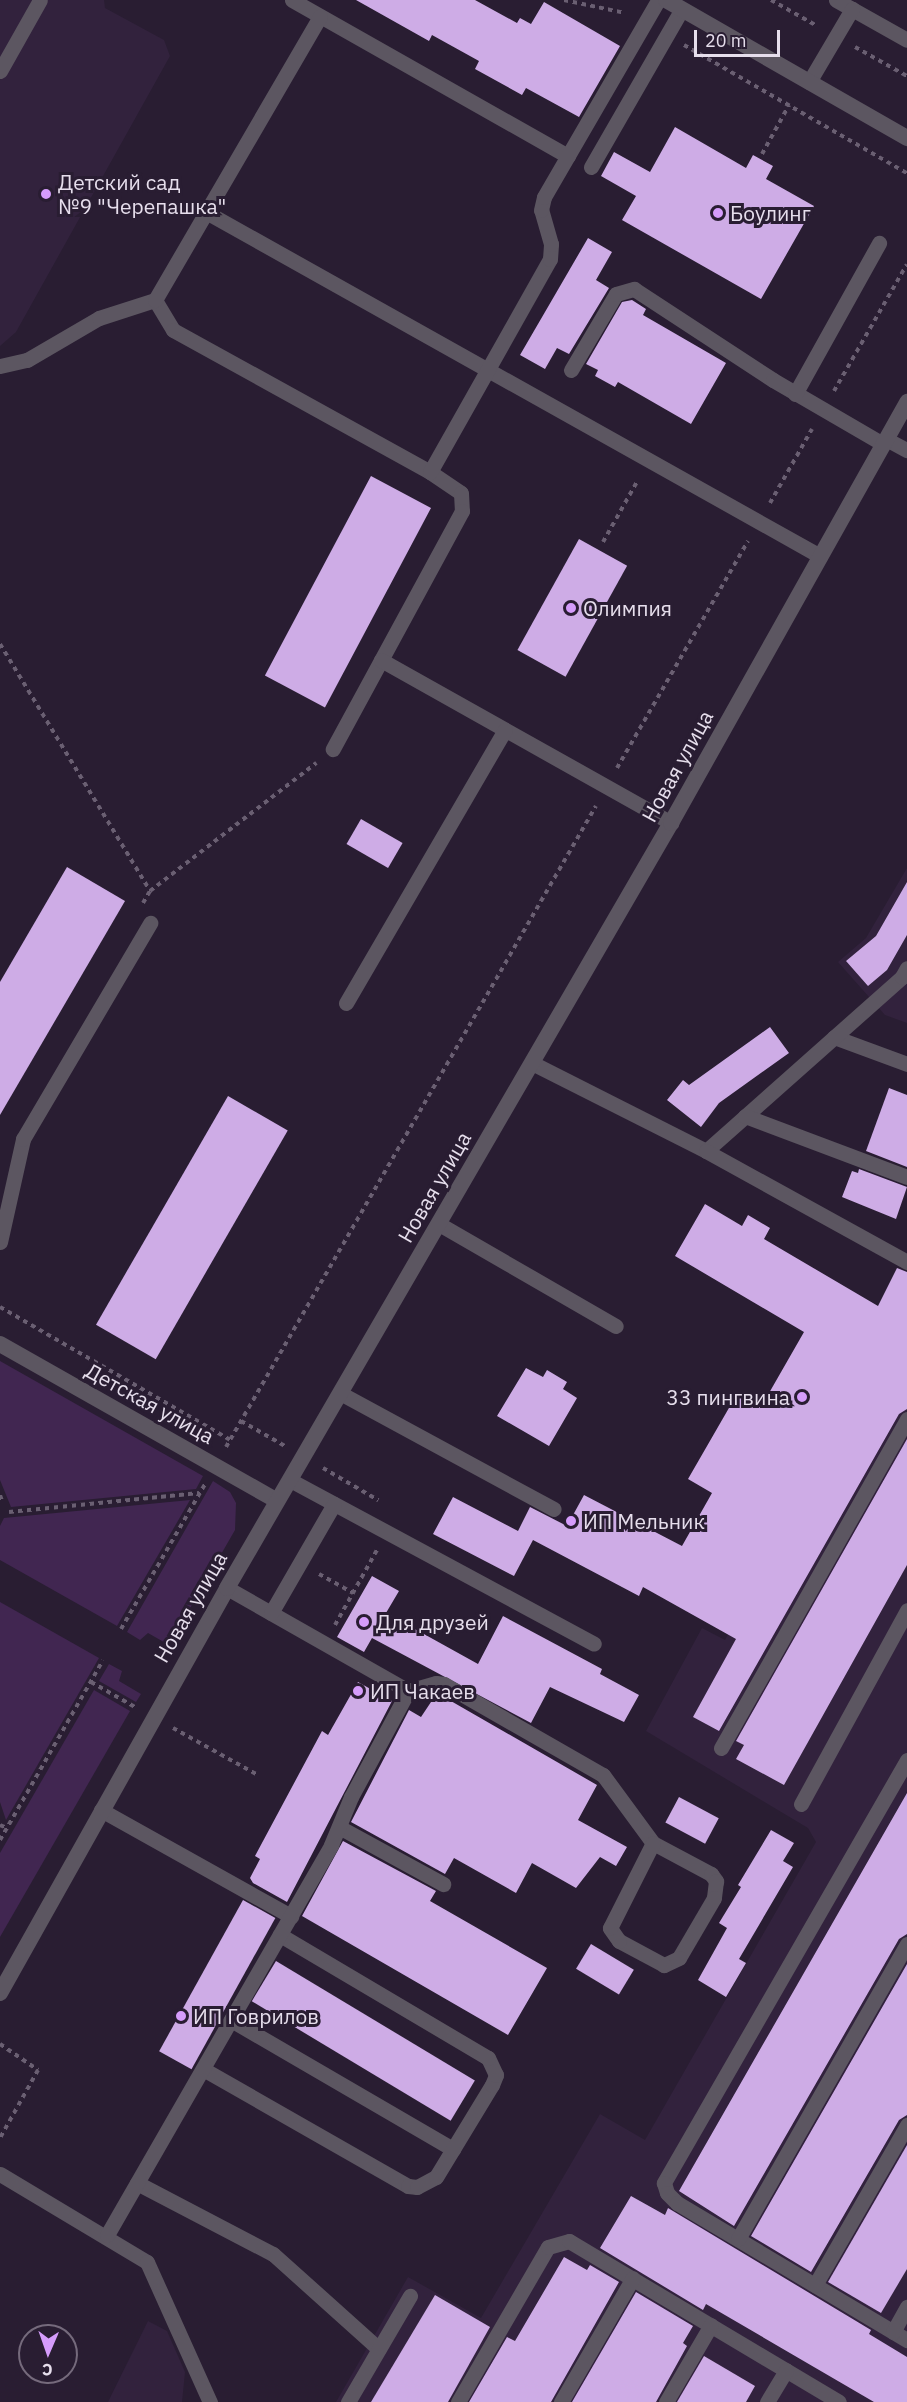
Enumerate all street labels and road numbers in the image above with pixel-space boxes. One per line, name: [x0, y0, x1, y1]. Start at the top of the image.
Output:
street label: Новая улица: [636, 706, 718, 826]
street label: Новая улица: [392, 1127, 476, 1247]
street label: Детская улица: [81, 1357, 219, 1449]
street label: Новая улица: [148, 1547, 232, 1667]

